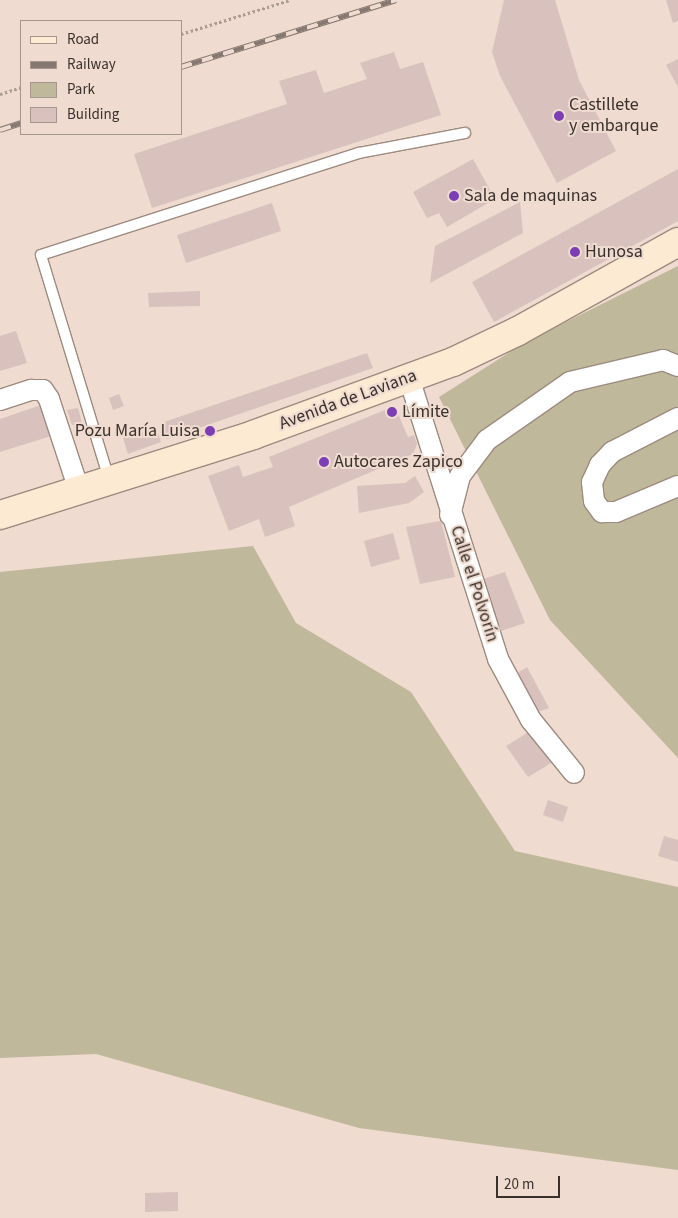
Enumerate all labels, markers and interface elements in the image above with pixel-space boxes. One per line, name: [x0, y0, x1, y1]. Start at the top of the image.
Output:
legend: [20, 20, 182, 135]
text: Road: [67, 29, 99, 50]
text: Railway: [67, 54, 116, 75]
text: Park: [67, 79, 95, 100]
place label: Castillete y embarque: [569, 95, 658, 138]
text: Building: [67, 104, 119, 125]
marker: Castillete y embarque: [553, 110, 565, 122]
place label: Sala de maquinas: [464, 185, 597, 207]
marker: Sala de maquinas: [448, 190, 460, 202]
place label: Hunosa: [585, 241, 643, 263]
marker: Hunosa: [569, 246, 581, 258]
street label: Avenida de Laviana: [276, 365, 420, 435]
place label: Límite: [402, 401, 449, 423]
marker: Límite: [386, 406, 398, 418]
place label: Pozu María Luisa: [75, 420, 200, 442]
marker: Pozu María Luisa: [204, 425, 216, 437]
place label: Autocares Zapico: [334, 451, 463, 473]
marker: Autocares Zapico: [318, 456, 330, 468]
street label: Calle el Polvorín: [445, 523, 503, 645]
scale bar: [498, 1166, 562, 1198]
text: 20 m: [504, 1174, 534, 1195]

